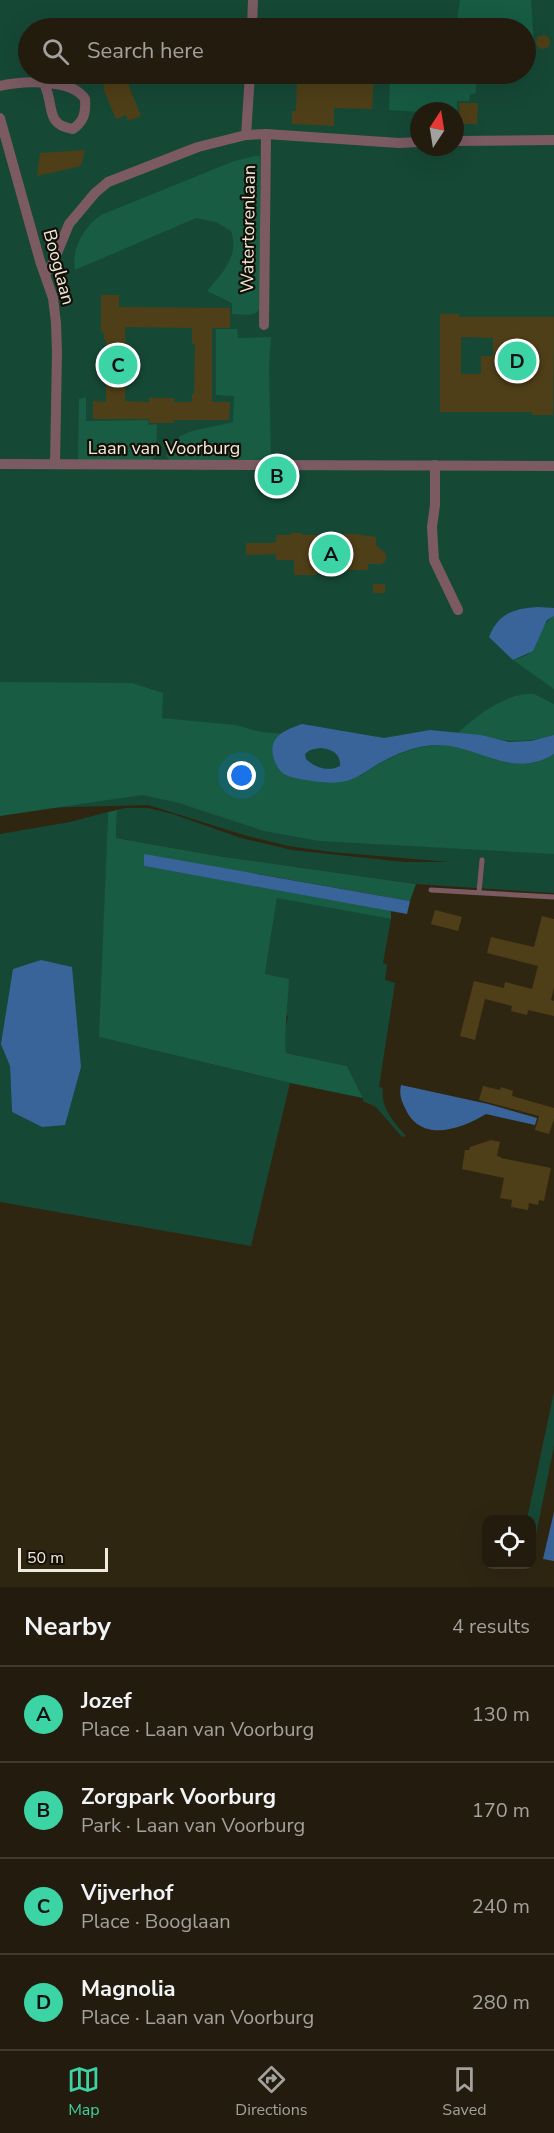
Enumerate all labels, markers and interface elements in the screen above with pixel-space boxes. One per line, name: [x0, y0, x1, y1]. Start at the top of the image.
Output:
search box: [18, 18, 536, 84]
icon: search: [39, 35, 72, 68]
text: Search here: [87, 36, 204, 66]
north arrow: [410, 102, 464, 156]
street label: Watertorenlaan: [235, 165, 261, 293]
street label: Booglaan: [37, 227, 81, 307]
pin: D: [498, 338, 536, 384]
pin: C: [98, 342, 138, 388]
street label: Laan van Voorburg: [88, 436, 240, 460]
pin: B: [258, 454, 296, 498]
pin: A: [312, 532, 350, 576]
your location: [227, 761, 256, 790]
map controls: [482, 1515, 536, 1569]
button: locate: [482, 1515, 536, 1569]
scale bar: [18, 1545, 108, 1572]
text: 50 m: [27, 1547, 64, 1569]
text: Nearby: [24, 1609, 111, 1644]
text: 4 results: [452, 1613, 530, 1640]
text: Jozef: [81, 1686, 131, 1716]
text: A: [36, 1701, 51, 1728]
text: 130 m: [472, 1701, 530, 1728]
text: Place · Laan van Voorburg: [81, 1716, 314, 1743]
text: Zorgpark Voorburg: [81, 1782, 276, 1812]
text: B: [37, 1797, 50, 1824]
text: 170 m: [472, 1797, 530, 1824]
text: Park · Laan van Voorburg: [81, 1812, 305, 1839]
text: Vijverhof: [81, 1878, 173, 1908]
text: C: [37, 1893, 50, 1920]
text: 240 m: [472, 1893, 530, 1920]
text: Place · Booglaan: [81, 1908, 231, 1935]
text: Magnolia: [81, 1974, 176, 2004]
text: D: [36, 1989, 51, 2016]
text: 280 m: [472, 1989, 530, 2016]
text: Place · Laan van Voorburg: [81, 2004, 314, 2031]
tab: Map: [67, 2063, 100, 2121]
tab: Directions: [235, 2063, 307, 2121]
tab: Saved: [442, 2063, 487, 2121]

